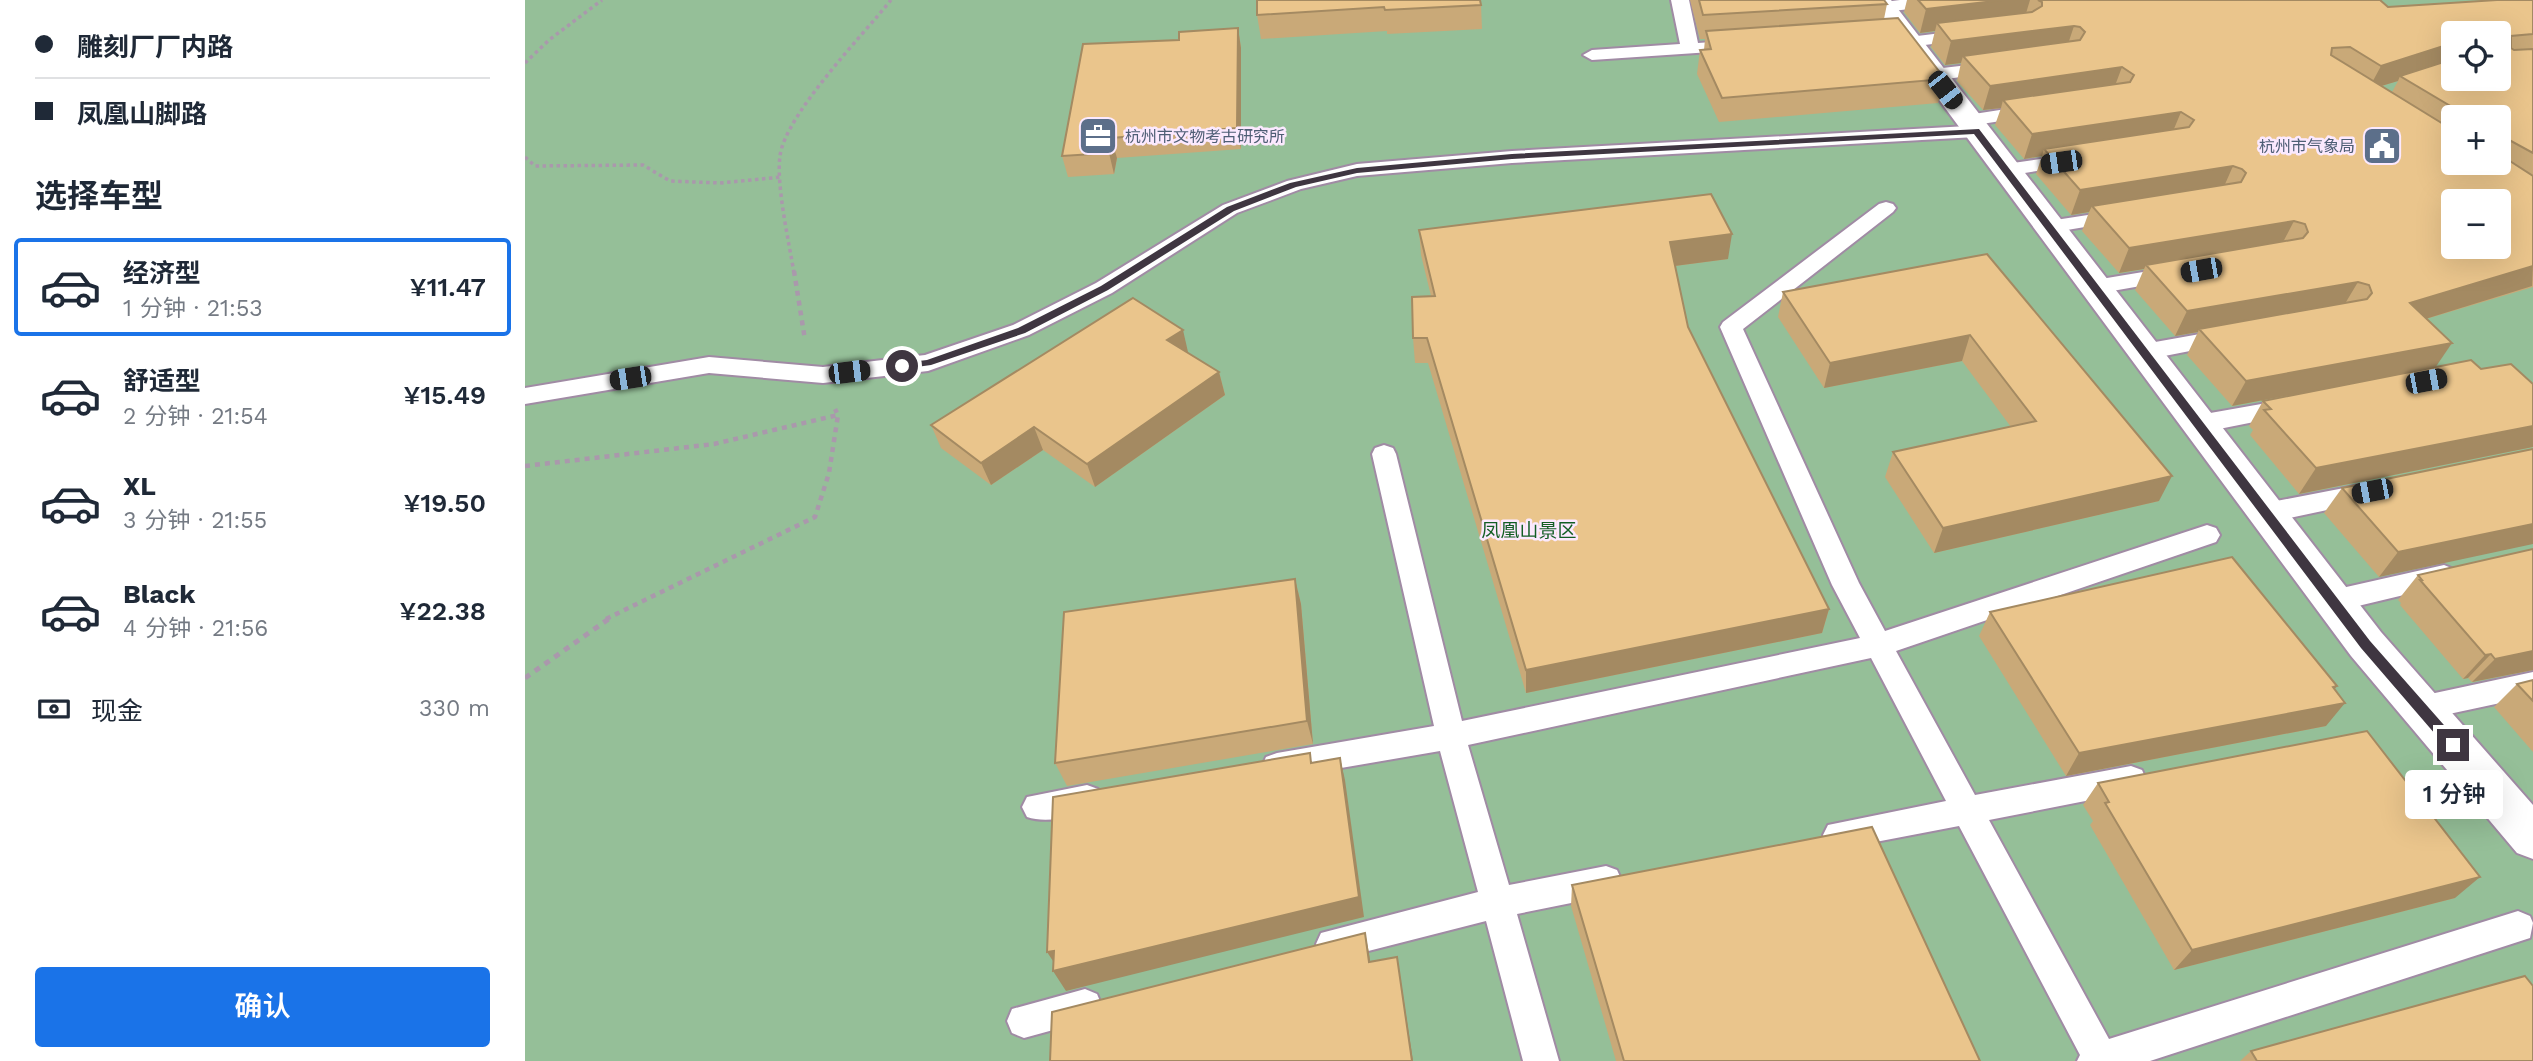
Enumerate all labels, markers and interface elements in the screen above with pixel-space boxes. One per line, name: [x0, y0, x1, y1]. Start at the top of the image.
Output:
map controls: [2441, 21, 2511, 259]
button: locate: [2441, 21, 2511, 91]
text: 雕刻厂厂内路: [77, 32, 233, 62]
car: [1924, 67, 1967, 113]
text: 凤凰山脚路: [77, 99, 207, 129]
button: +: [2441, 105, 2511, 175]
office icon: 杭州市文物考古研究所: [1077, 115, 1119, 157]
public building icon: 杭州市气象局: [2361, 125, 2403, 167]
place label: 杭州市文物考古研究所: [1125, 127, 1285, 146]
place label: 杭州市气象局: [2259, 137, 2355, 156]
car: [2039, 149, 2084, 175]
text: 选择车型: [35, 177, 163, 215]
button: −: [2441, 189, 2511, 259]
icon: car: [39, 256, 102, 319]
car: [2179, 256, 2224, 284]
text: 经济型: [123, 258, 201, 288]
text: ¥11.47: [410, 272, 486, 302]
text: 1 分钟 · 21:53: [123, 295, 263, 322]
route start: [886, 350, 918, 382]
car: [827, 359, 872, 385]
icon: car: [39, 364, 102, 427]
car: [608, 364, 653, 392]
text: 舒适型: [123, 366, 201, 396]
car: [2404, 367, 2449, 395]
text: ¥15.49: [404, 380, 486, 410]
text: 2 分钟 · 21:54: [123, 403, 268, 430]
text: XL: [123, 471, 156, 501]
icon: car: [39, 472, 102, 535]
car: [2350, 477, 2395, 505]
text: ¥19.50: [404, 488, 486, 518]
text: 3 分钟 · 21:55: [123, 507, 267, 534]
park label: 凤凰山景区: [1481, 519, 1577, 542]
text: Black: [123, 579, 195, 609]
icon: car: [39, 580, 102, 643]
text: ¥22.38: [400, 596, 486, 626]
text: 4 分钟 · 21:56: [123, 615, 268, 642]
icon: cash: [35, 690, 73, 728]
text: 330 m: [419, 695, 490, 722]
text: 现金: [91, 696, 143, 726]
route end: [2437, 729, 2469, 761]
callout: 1 分钟: [2404, 770, 2502, 818]
text: 1 分钟: [2423, 781, 2485, 808]
button: 确认: [35, 967, 490, 1047]

